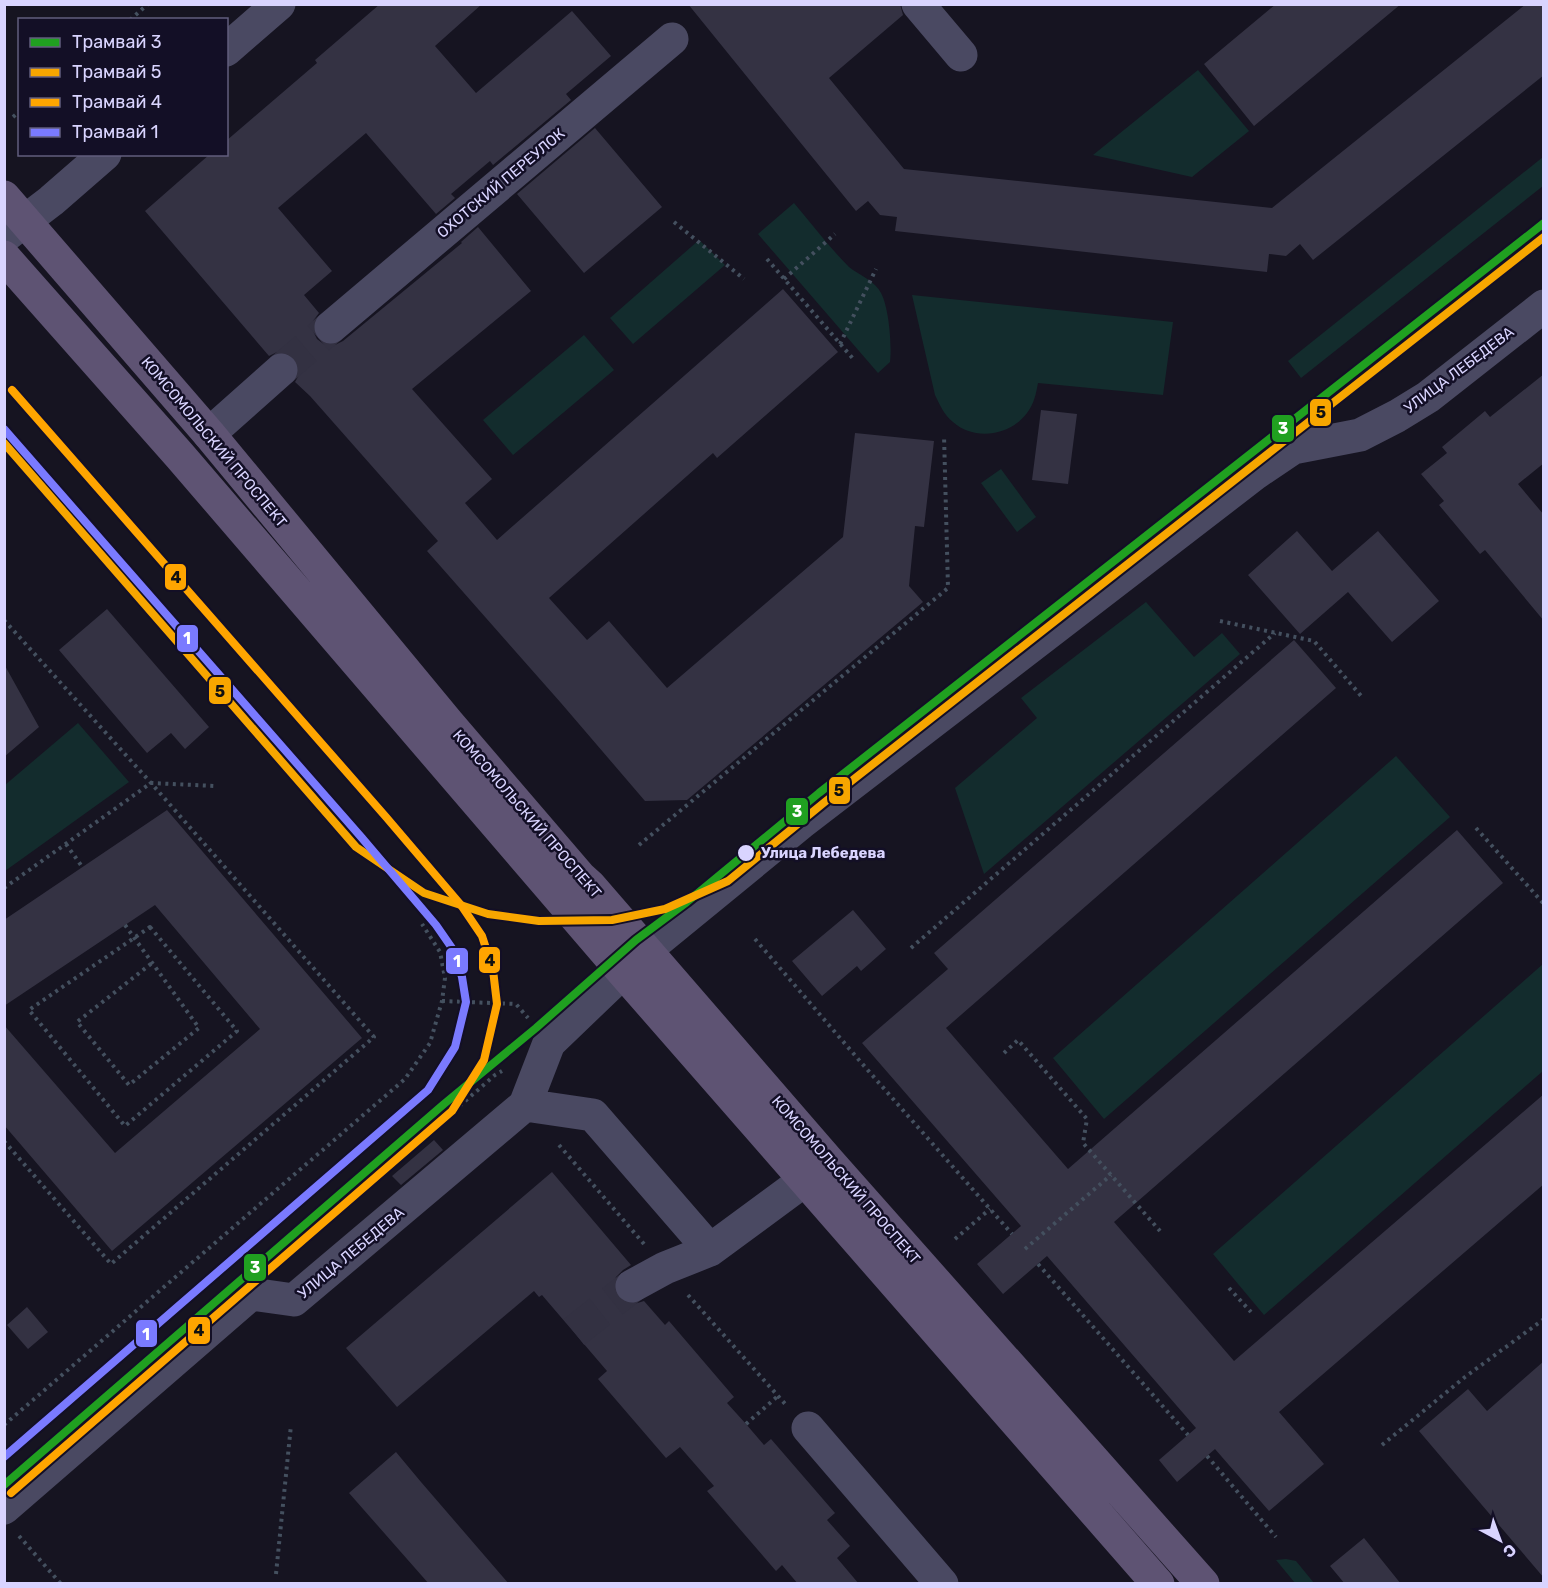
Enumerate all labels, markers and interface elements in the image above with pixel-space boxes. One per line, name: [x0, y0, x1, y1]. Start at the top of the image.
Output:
legend: [18, 18, 228, 156]
text: Трамвай 3: [72, 31, 162, 53]
text: Трамвай 5: [72, 61, 161, 83]
text: Трамвай 4: [72, 91, 162, 113]
text: Трамвай 1: [72, 121, 158, 143]
street label: ОХОТСКИЙ ПЕРЕУЛОК: [433, 124, 569, 242]
street label: УЛИЦА ЛЕБЕДЕВА: [1400, 323, 1518, 417]
street label: КОМСОМОЛЬСКИЙ ПРОСПЕКТ: [137, 353, 291, 531]
line badge: 5: [1309, 398, 1332, 427]
text: 5: [1316, 403, 1326, 422]
line badge: 3: [1271, 414, 1295, 443]
text: 3: [1278, 419, 1288, 438]
line badge: 4: [164, 563, 187, 591]
text: 4: [171, 568, 182, 587]
line badge: 1: [176, 624, 199, 653]
text: 1: [183, 629, 191, 648]
line badge: 5: [208, 676, 232, 705]
text: 5: [215, 682, 225, 701]
street label: КОМСОМОЛЬСКИЙ ПРОСПЕКТ: [449, 726, 605, 902]
line badge: 5: [828, 776, 851, 805]
text: 5: [834, 781, 844, 800]
line badge: 3: [785, 797, 809, 826]
text: 3: [792, 802, 802, 821]
marker: Улица Лебедева: [736, 843, 756, 863]
place label: Улица Лебедева: [761, 844, 886, 862]
line badge: 4: [478, 946, 501, 974]
line badge: 1: [445, 947, 469, 975]
text: 4: [485, 951, 496, 970]
text: 1: [453, 952, 461, 971]
street label: КОМСОМОЛЬСКИЙ ПРОСПЕКТ: [768, 1092, 924, 1268]
street label: УЛИЦА ЛЕБЕДЕВА: [294, 1203, 408, 1303]
line badge: 3: [243, 1253, 267, 1282]
text: 3: [250, 1258, 260, 1277]
line badge: 4: [187, 1316, 211, 1345]
line badge: 1: [135, 1319, 158, 1348]
text: 4: [194, 1321, 205, 1340]
text: 1: [142, 1325, 150, 1344]
north arrow: [1470, 1510, 1530, 1570]
text: С: [1499, 1540, 1520, 1562]

